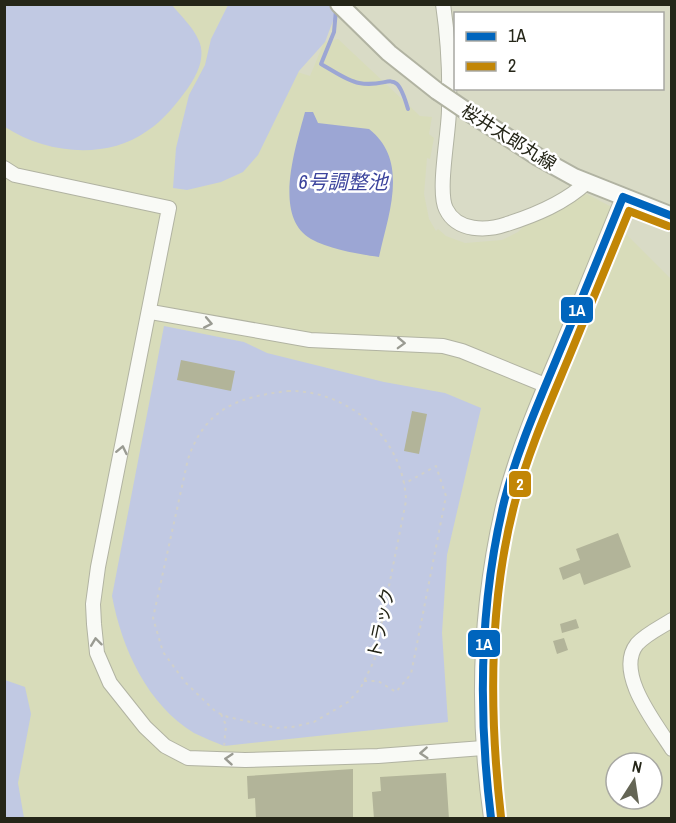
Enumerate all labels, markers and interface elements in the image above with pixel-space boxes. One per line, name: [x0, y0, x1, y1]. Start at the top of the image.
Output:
legend: [454, 12, 664, 90]
text: 1A: [508, 23, 526, 48]
text: 2: [508, 53, 516, 78]
street label: 桜井太郎丸線: [457, 98, 561, 176]
water label: 6号調整池: [298, 168, 390, 195]
line badge: 1A: [560, 296, 594, 324]
text: 1A: [569, 299, 586, 321]
one-way arrow: [203, 316, 213, 329]
one-way arrow: [397, 337, 406, 349]
one-way arrow: [115, 445, 128, 455]
line badge: 2: [508, 470, 532, 498]
text: 2: [516, 473, 524, 495]
street label: トラック: [361, 585, 401, 661]
line badge: 1A: [467, 629, 501, 658]
text: 1A: [476, 633, 493, 655]
one-way arrow: [90, 637, 103, 646]
one-way arrow: [420, 746, 429, 759]
north arrow: [604, 751, 664, 811]
one-way arrow: [225, 753, 234, 766]
text: N: [630, 755, 644, 778]

